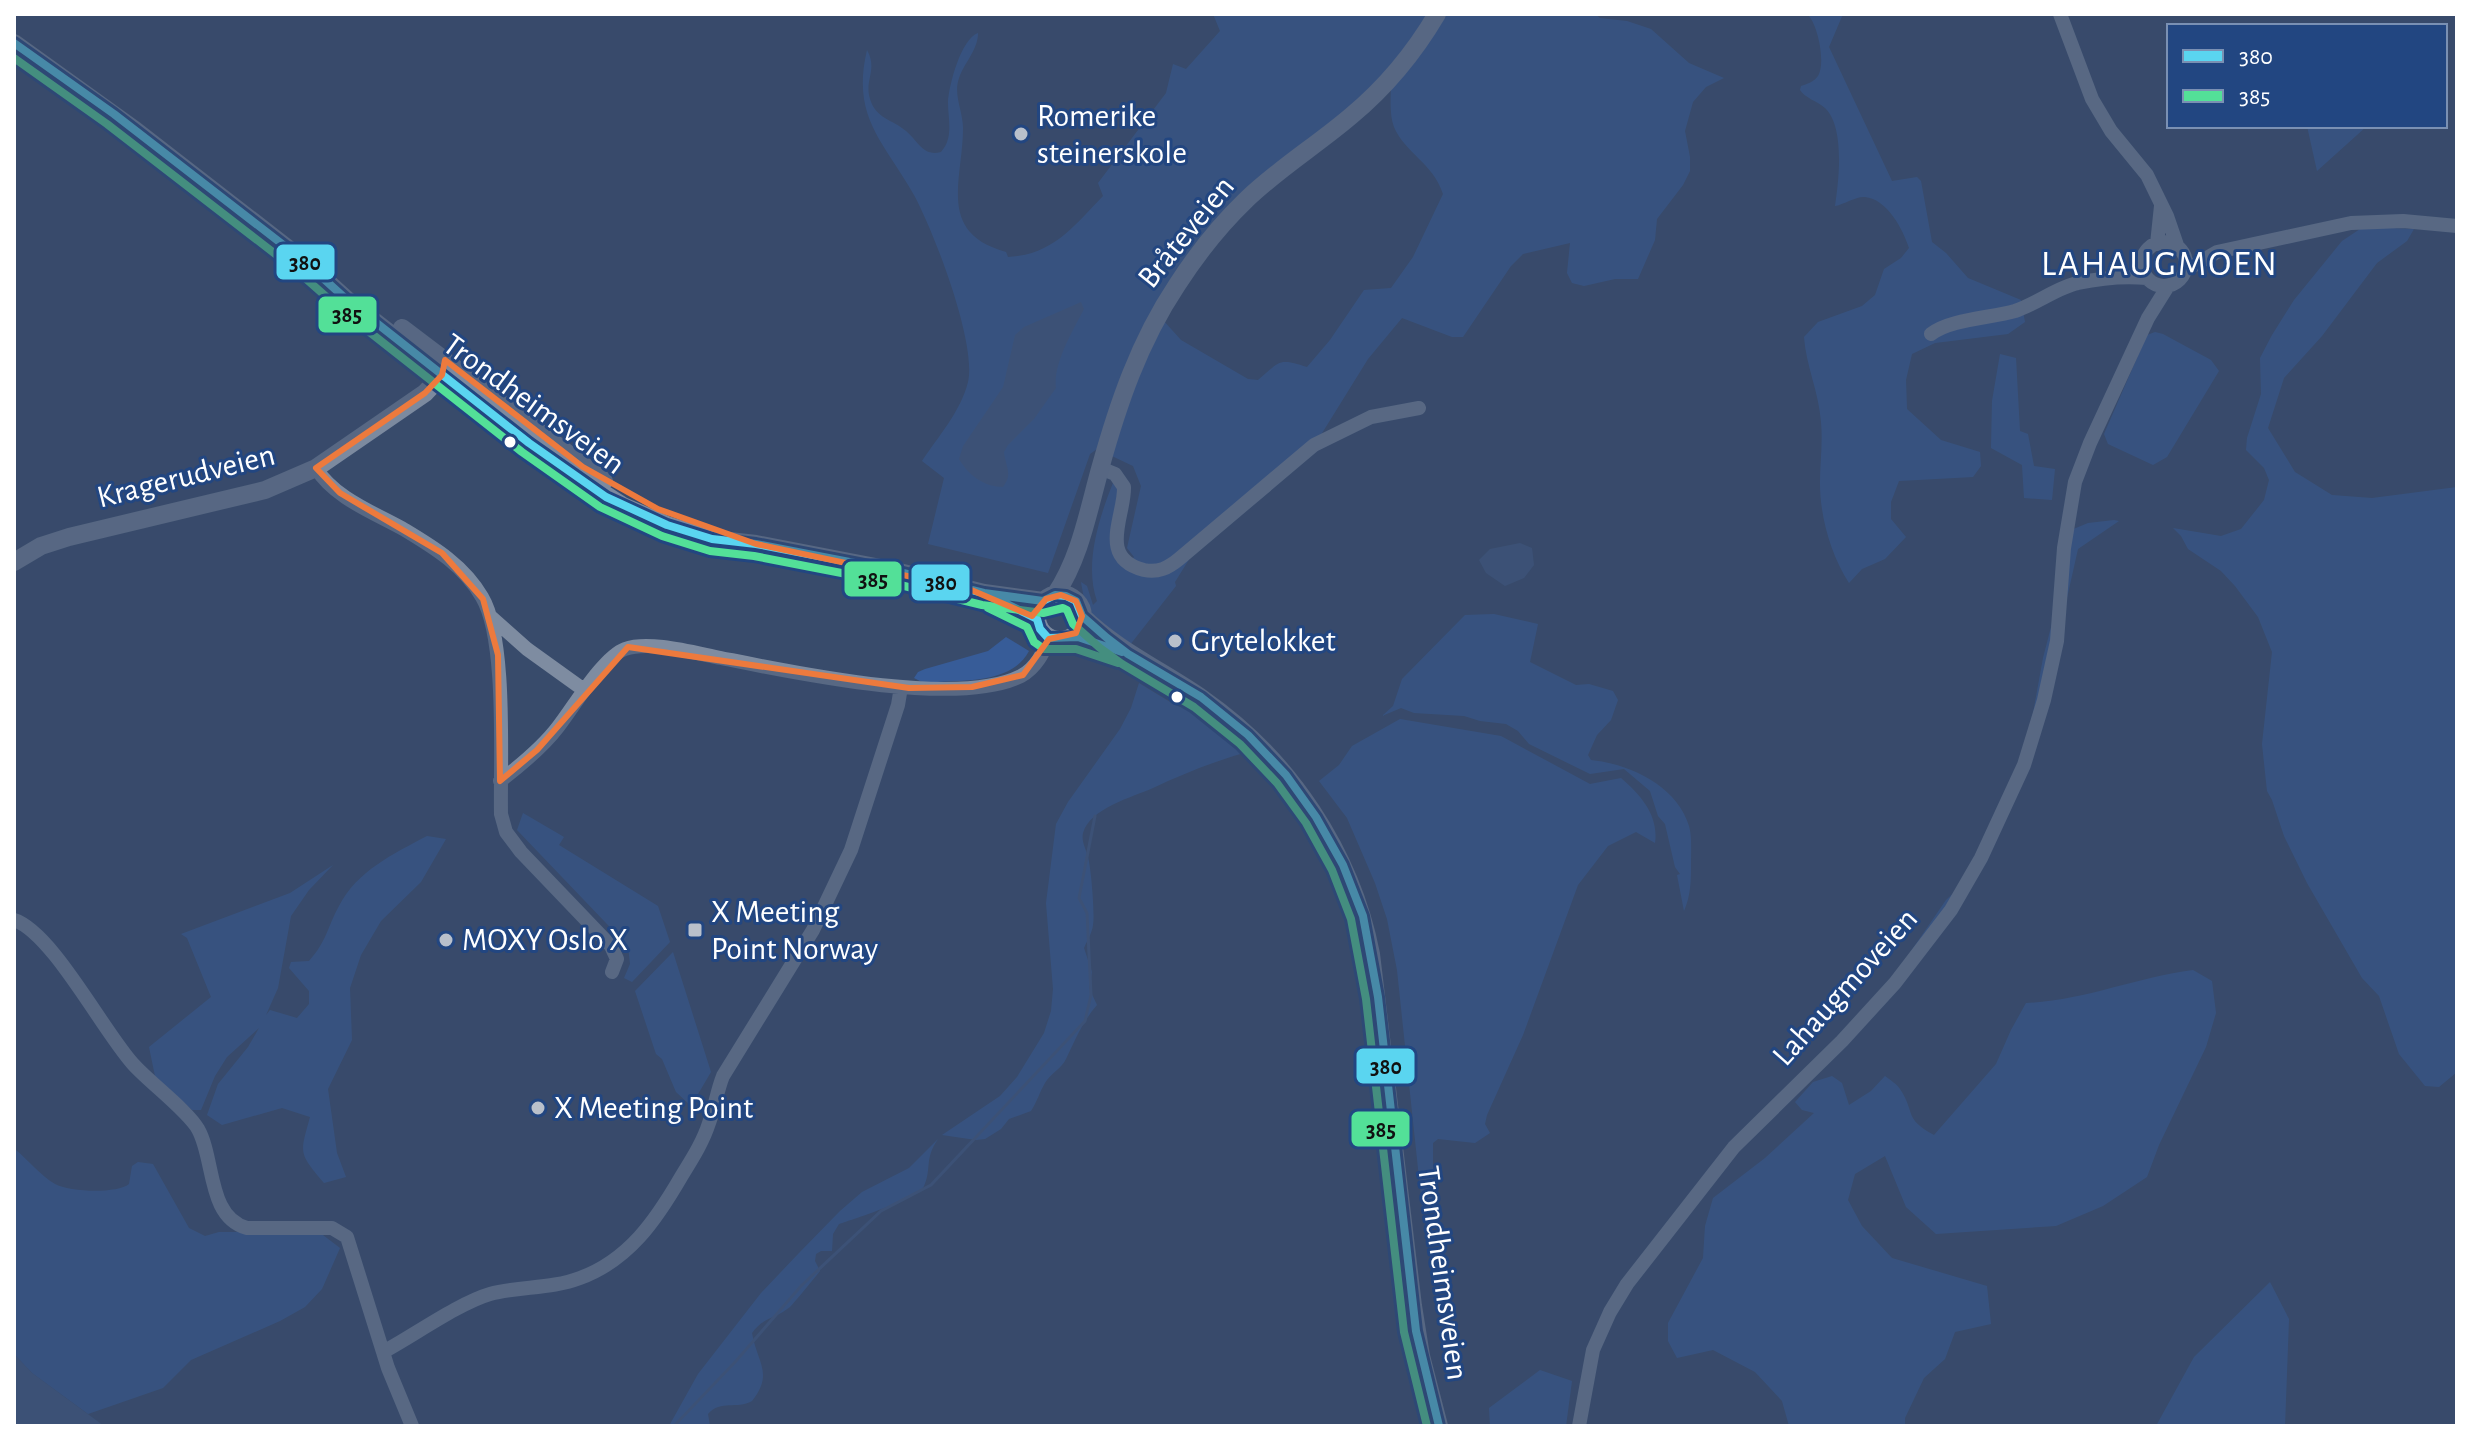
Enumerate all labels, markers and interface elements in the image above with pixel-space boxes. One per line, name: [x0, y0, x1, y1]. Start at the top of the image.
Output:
legend: [2167, 24, 2447, 128]
text: 380: [2239, 45, 2273, 69]
text: 385: [2239, 85, 2270, 109]
place label: Romerike steinerskole: [1037, 100, 1187, 169]
marker: Romerike steinerskole: [1012, 125, 1030, 143]
street label: Bråteveien: [1132, 170, 1240, 294]
line badge: 380: [275, 243, 336, 281]
district label: LAHAUGMOEN: [2041, 246, 2279, 282]
text: 380: [289, 252, 321, 274]
line badge: 385: [317, 295, 378, 334]
text: 385: [332, 304, 362, 326]
street label: Trondheimsveien: [437, 328, 631, 480]
unlabelled marker: [502, 434, 518, 450]
street label: Kragerudveien: [94, 438, 278, 514]
line badge: 385: [843, 560, 903, 598]
line badge: 380: [910, 563, 971, 602]
text: 385: [858, 569, 888, 591]
text: 380: [925, 572, 957, 594]
place label: Grytelokket: [1191, 625, 1336, 657]
marker: Grytelokket: [1166, 632, 1184, 650]
unlabelled marker: [1169, 689, 1185, 705]
place label: X Meeting Point Norway: [711, 896, 879, 965]
street label: Lahaugmoveien: [1766, 902, 1924, 1072]
marker: X Meeting Point Norway: [686, 921, 704, 939]
place label: MOXY Oslo X: [462, 924, 628, 956]
marker: MOXY Oslo X: [437, 931, 455, 949]
line badge: 380: [1355, 1047, 1416, 1085]
text: 380: [1370, 1056, 1402, 1078]
place label: X Meeting Point: [554, 1092, 753, 1124]
marker: X Meeting Point: [529, 1099, 547, 1117]
line badge: 385: [1350, 1110, 1411, 1148]
text: 385: [1366, 1119, 1396, 1141]
street label: Trondheimsveien: [1412, 1164, 1474, 1382]

